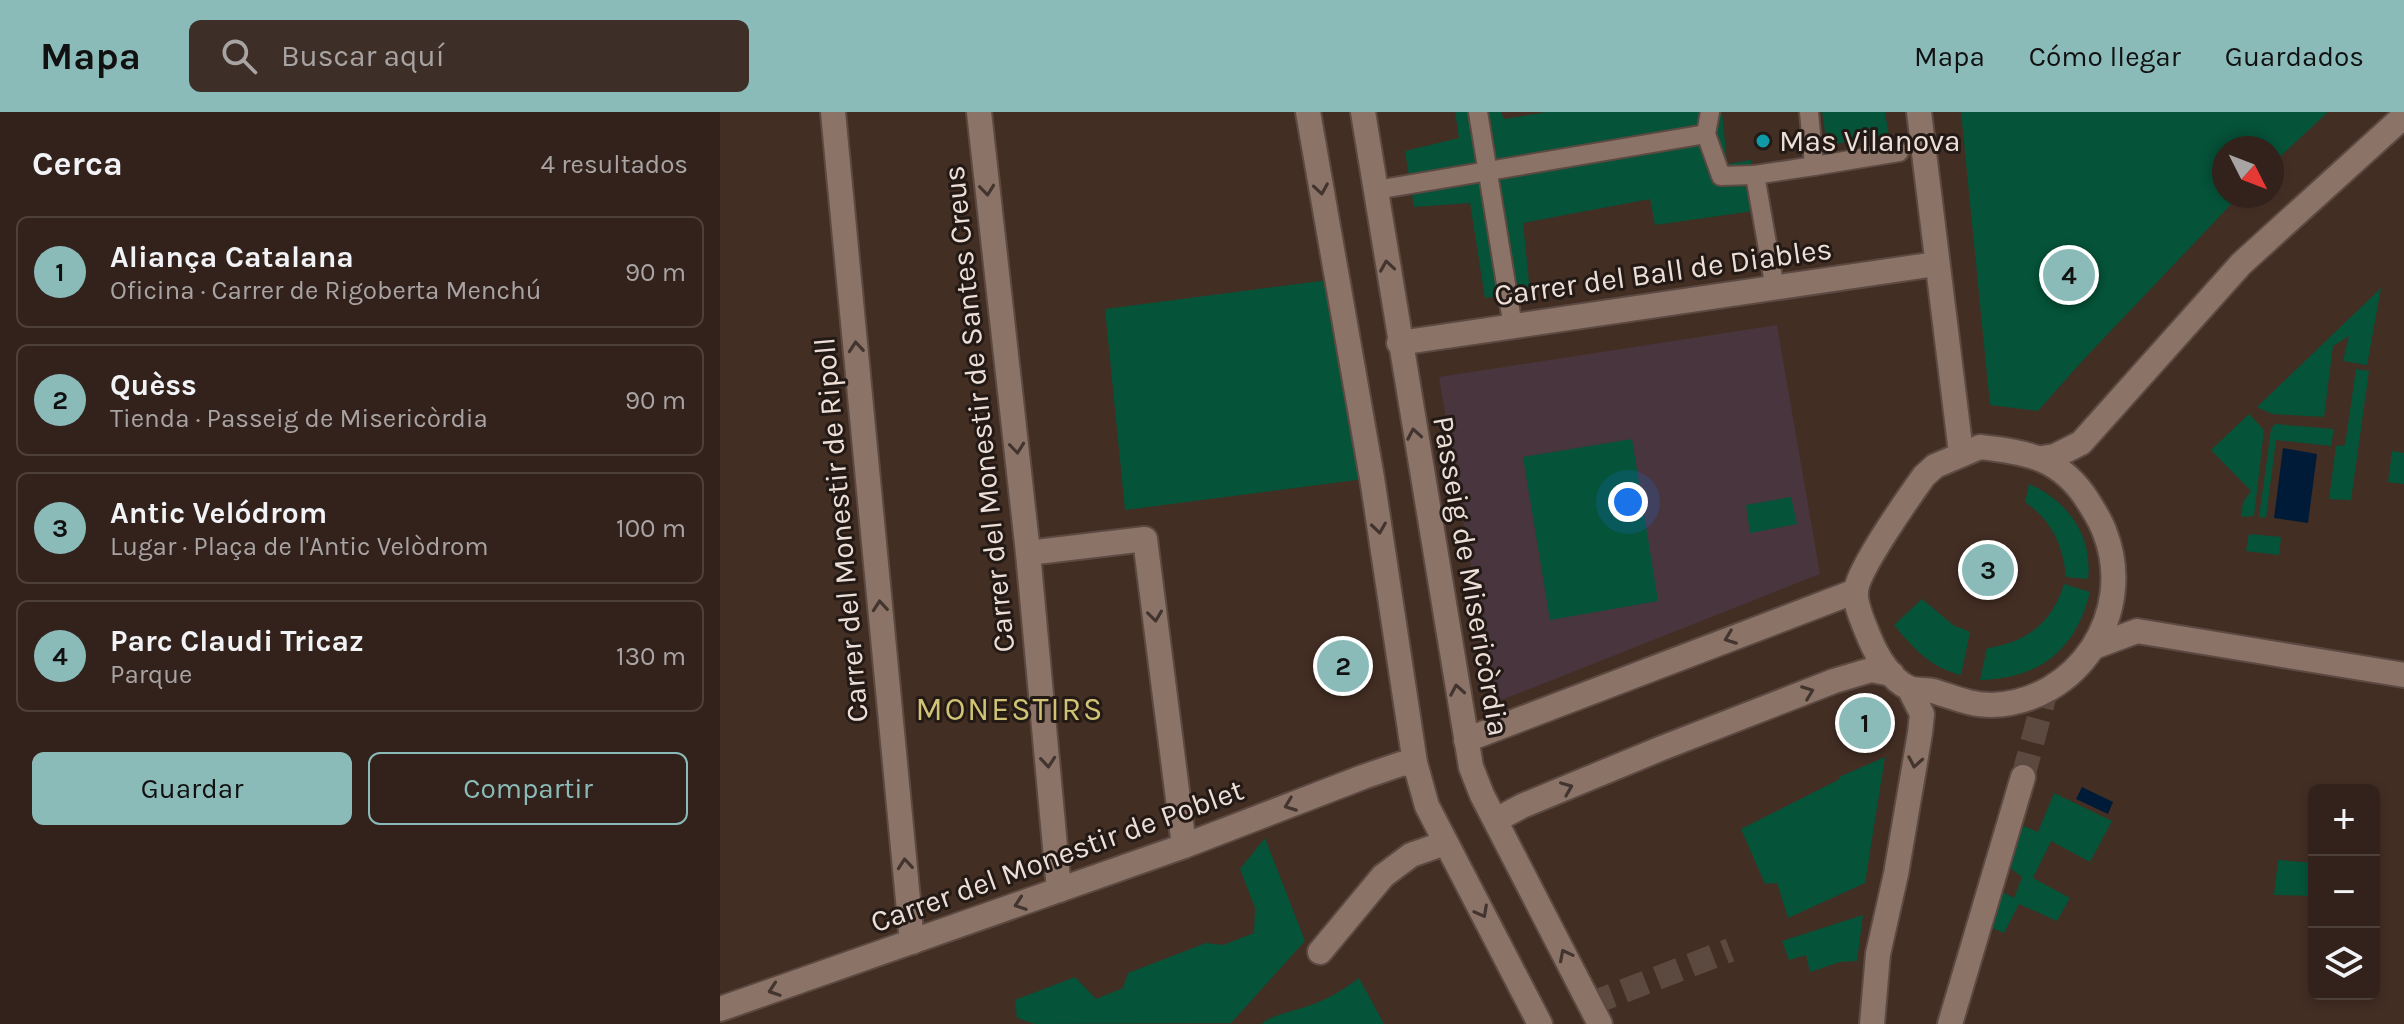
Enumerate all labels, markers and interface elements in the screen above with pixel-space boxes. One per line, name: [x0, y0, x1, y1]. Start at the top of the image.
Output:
search box: [189, 20, 749, 92]
text: Mapa: [40, 34, 141, 79]
icon: search: [217, 34, 261, 78]
text: Buscar aquí: [281, 38, 445, 74]
text: Mapa: [1914, 40, 1985, 73]
text: Cómo llegar: [2029, 40, 2181, 73]
text: Guardados: [2225, 40, 2364, 73]
place label: Mas Vilanova: [1779, 123, 1961, 159]
marker: Mas Vilanova: [1754, 132, 1772, 150]
north arrow: [2212, 136, 2284, 208]
text: Cerca: [32, 144, 123, 184]
text: 4 resultados: [541, 149, 688, 180]
street label: Carrer del Monestir de Santes Creus: [936, 164, 1022, 654]
one-way arrow: [1311, 182, 1328, 196]
one-way arrow: [979, 183, 996, 196]
street label: Carrer del Ball de Diables: [1492, 230, 1834, 314]
text: Aliança Catalana: [110, 239, 354, 275]
pin: 4: [2043, 245, 2095, 305]
text: 1: [55, 257, 65, 288]
text: 90 m: [625, 257, 686, 288]
one-way arrow: [1379, 259, 1396, 273]
text: Oficina · Carrer de Rigoberta Menchú: [110, 275, 541, 306]
street label: Carrer del Monestir de Ripoll: [806, 336, 876, 724]
one-way arrow: [847, 340, 864, 353]
text: Quèss: [110, 367, 197, 403]
text: 2: [52, 385, 68, 416]
text: 90 m: [625, 385, 686, 416]
text: Tienda · Passeig de Misericòrdia: [110, 403, 488, 434]
street label: Passeig de Misericòrdia: [1425, 413, 1517, 739]
one-way arrow: [1407, 427, 1424, 440]
one-way arrow: [1008, 442, 1025, 455]
your location: [1608, 482, 1648, 522]
text: Antic Velódrom: [110, 495, 327, 531]
text: 3: [52, 513, 68, 544]
text: 100 m: [616, 513, 686, 544]
one-way arrow: [1370, 521, 1387, 535]
text: Lugar · Plaça de l'Antic Velòdrom: [110, 531, 489, 562]
pin: 3: [1962, 540, 2014, 600]
one-way arrow: [872, 599, 889, 612]
one-way arrow: [1146, 610, 1163, 623]
text: Parc Claudi Tricaz: [110, 623, 364, 659]
one-way arrow: [1724, 628, 1738, 645]
pin: 2: [1317, 636, 1369, 696]
text: 4: [52, 641, 68, 672]
text: 130 m: [616, 641, 686, 672]
text: Parque: [110, 659, 192, 690]
one-way arrow: [1450, 683, 1467, 697]
one-way arrow: [1800, 685, 1814, 702]
district label: MONESTIRS: [916, 691, 1104, 728]
pin: 1: [1839, 693, 1891, 753]
button: Guardar: [32, 752, 352, 825]
button: Compartir: [368, 752, 688, 825]
one-way arrow: [1039, 756, 1056, 769]
one-way arrow: [1907, 756, 1924, 769]
street label: Carrer del Monestir de Poblet: [866, 772, 1248, 940]
one-way arrow: [1559, 781, 1573, 798]
map controls: [2308, 784, 2380, 1000]
button: +: [2308, 784, 2380, 856]
one-way arrow: [1284, 795, 1298, 812]
button: −: [2308, 856, 2380, 928]
one-way arrow: [896, 857, 913, 870]
one-way arrow: [1013, 894, 1027, 911]
one-way arrow: [1472, 904, 1487, 919]
button: layers: [2308, 928, 2380, 1000]
one-way arrow: [1559, 948, 1574, 963]
one-way arrow: [768, 981, 782, 997]

